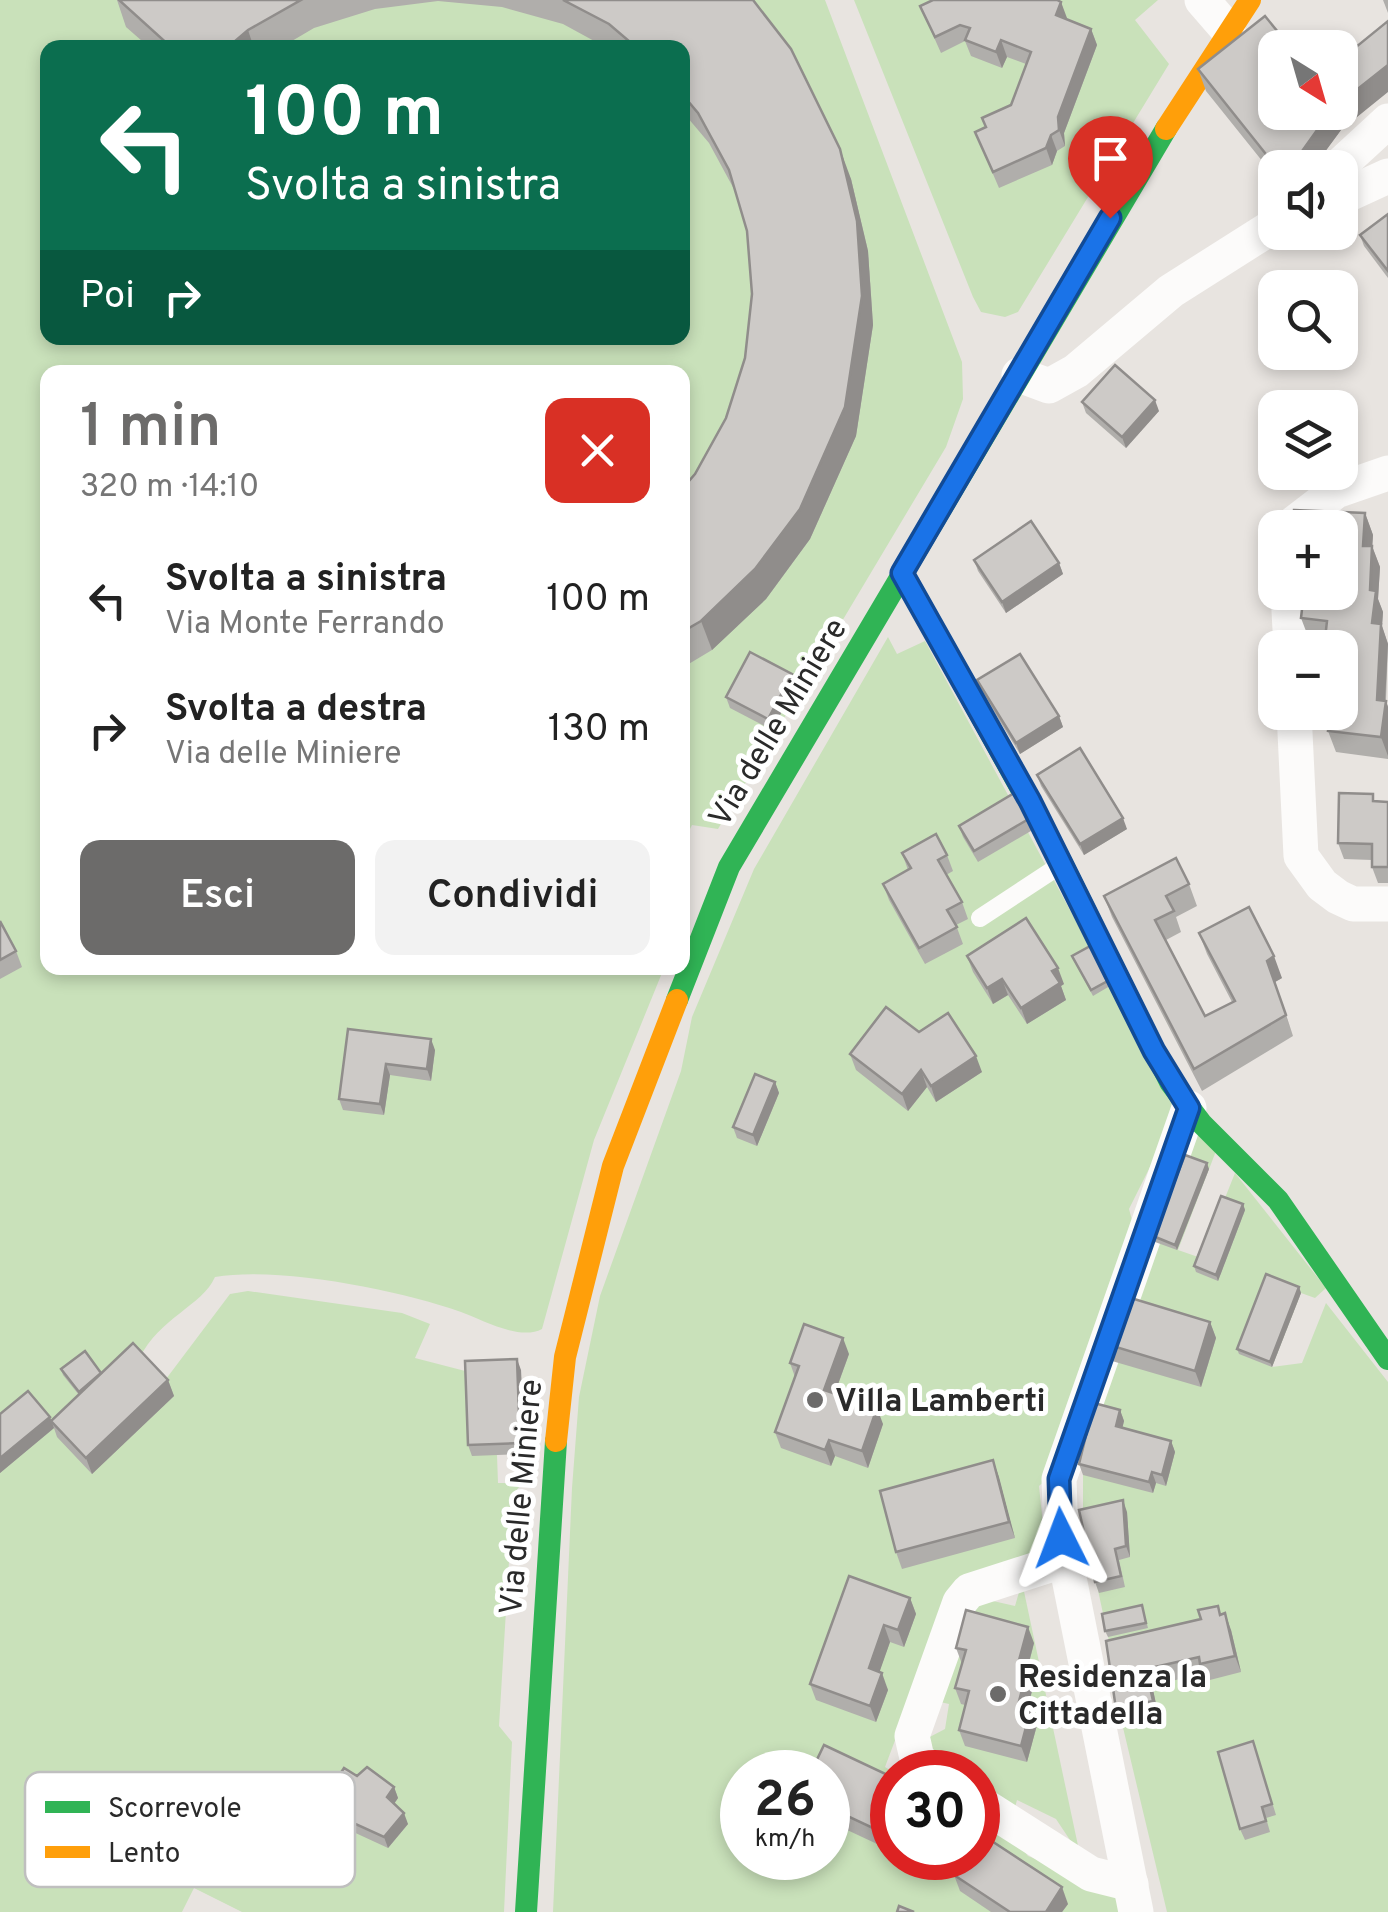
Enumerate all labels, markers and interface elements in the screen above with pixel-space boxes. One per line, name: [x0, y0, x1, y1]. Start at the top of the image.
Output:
north arrow: [1258, 30, 1358, 130]
map controls: [1258, 30, 1358, 730]
text: 100 m: [245, 72, 444, 161]
icon: left: [80, 80, 210, 210]
pin: [1068, 116, 1153, 219]
icon: arrive: [1083, 131, 1138, 186]
button: sound: [1258, 150, 1358, 250]
text: Svolta a sinistra: [245, 159, 561, 216]
icon: right: [155, 270, 210, 325]
button: search: [1258, 270, 1358, 370]
text: Poi: [80, 273, 135, 322]
button: layers: [1258, 390, 1358, 490]
text: 1 min: [80, 392, 221, 468]
button: close: [545, 398, 650, 503]
text: 320 m · 14:10: [80, 468, 259, 508]
button: +: [1258, 510, 1358, 610]
text: Svolta a sinistra: [165, 556, 447, 605]
icon: left: [80, 573, 135, 628]
text: 100 m: [546, 576, 650, 625]
text: Via Monte Ferrando: [165, 605, 445, 645]
street label: Via delle Miniere: [702, 612, 858, 835]
button: −: [1258, 630, 1358, 730]
text: Svolta a destra: [165, 686, 427, 735]
icon: right: [80, 703, 135, 758]
text: 130 m: [548, 706, 650, 755]
text: Via delle Miniere: [165, 735, 401, 775]
button: Esci: [80, 840, 355, 955]
button: Condividi: [375, 840, 650, 955]
street label: Via delle Miniere: [493, 1378, 553, 1617]
place label: Villa Lamberti: [835, 1383, 1046, 1423]
marker: Villa Lamberti: [804, 1389, 826, 1411]
position arrow: [1009, 1486, 1113, 1590]
place label: Residenza la Cittadella: [1018, 1659, 1207, 1736]
marker: Residenza la Cittadella: [987, 1683, 1009, 1705]
speed limit sign: 30: [870, 1750, 1000, 1880]
text: 26: [754, 1771, 816, 1834]
legend: [25, 1772, 355, 1887]
text: Scorrevole: [108, 1792, 242, 1828]
text: km/h: [755, 1824, 815, 1856]
text: Lento: [108, 1837, 180, 1873]

